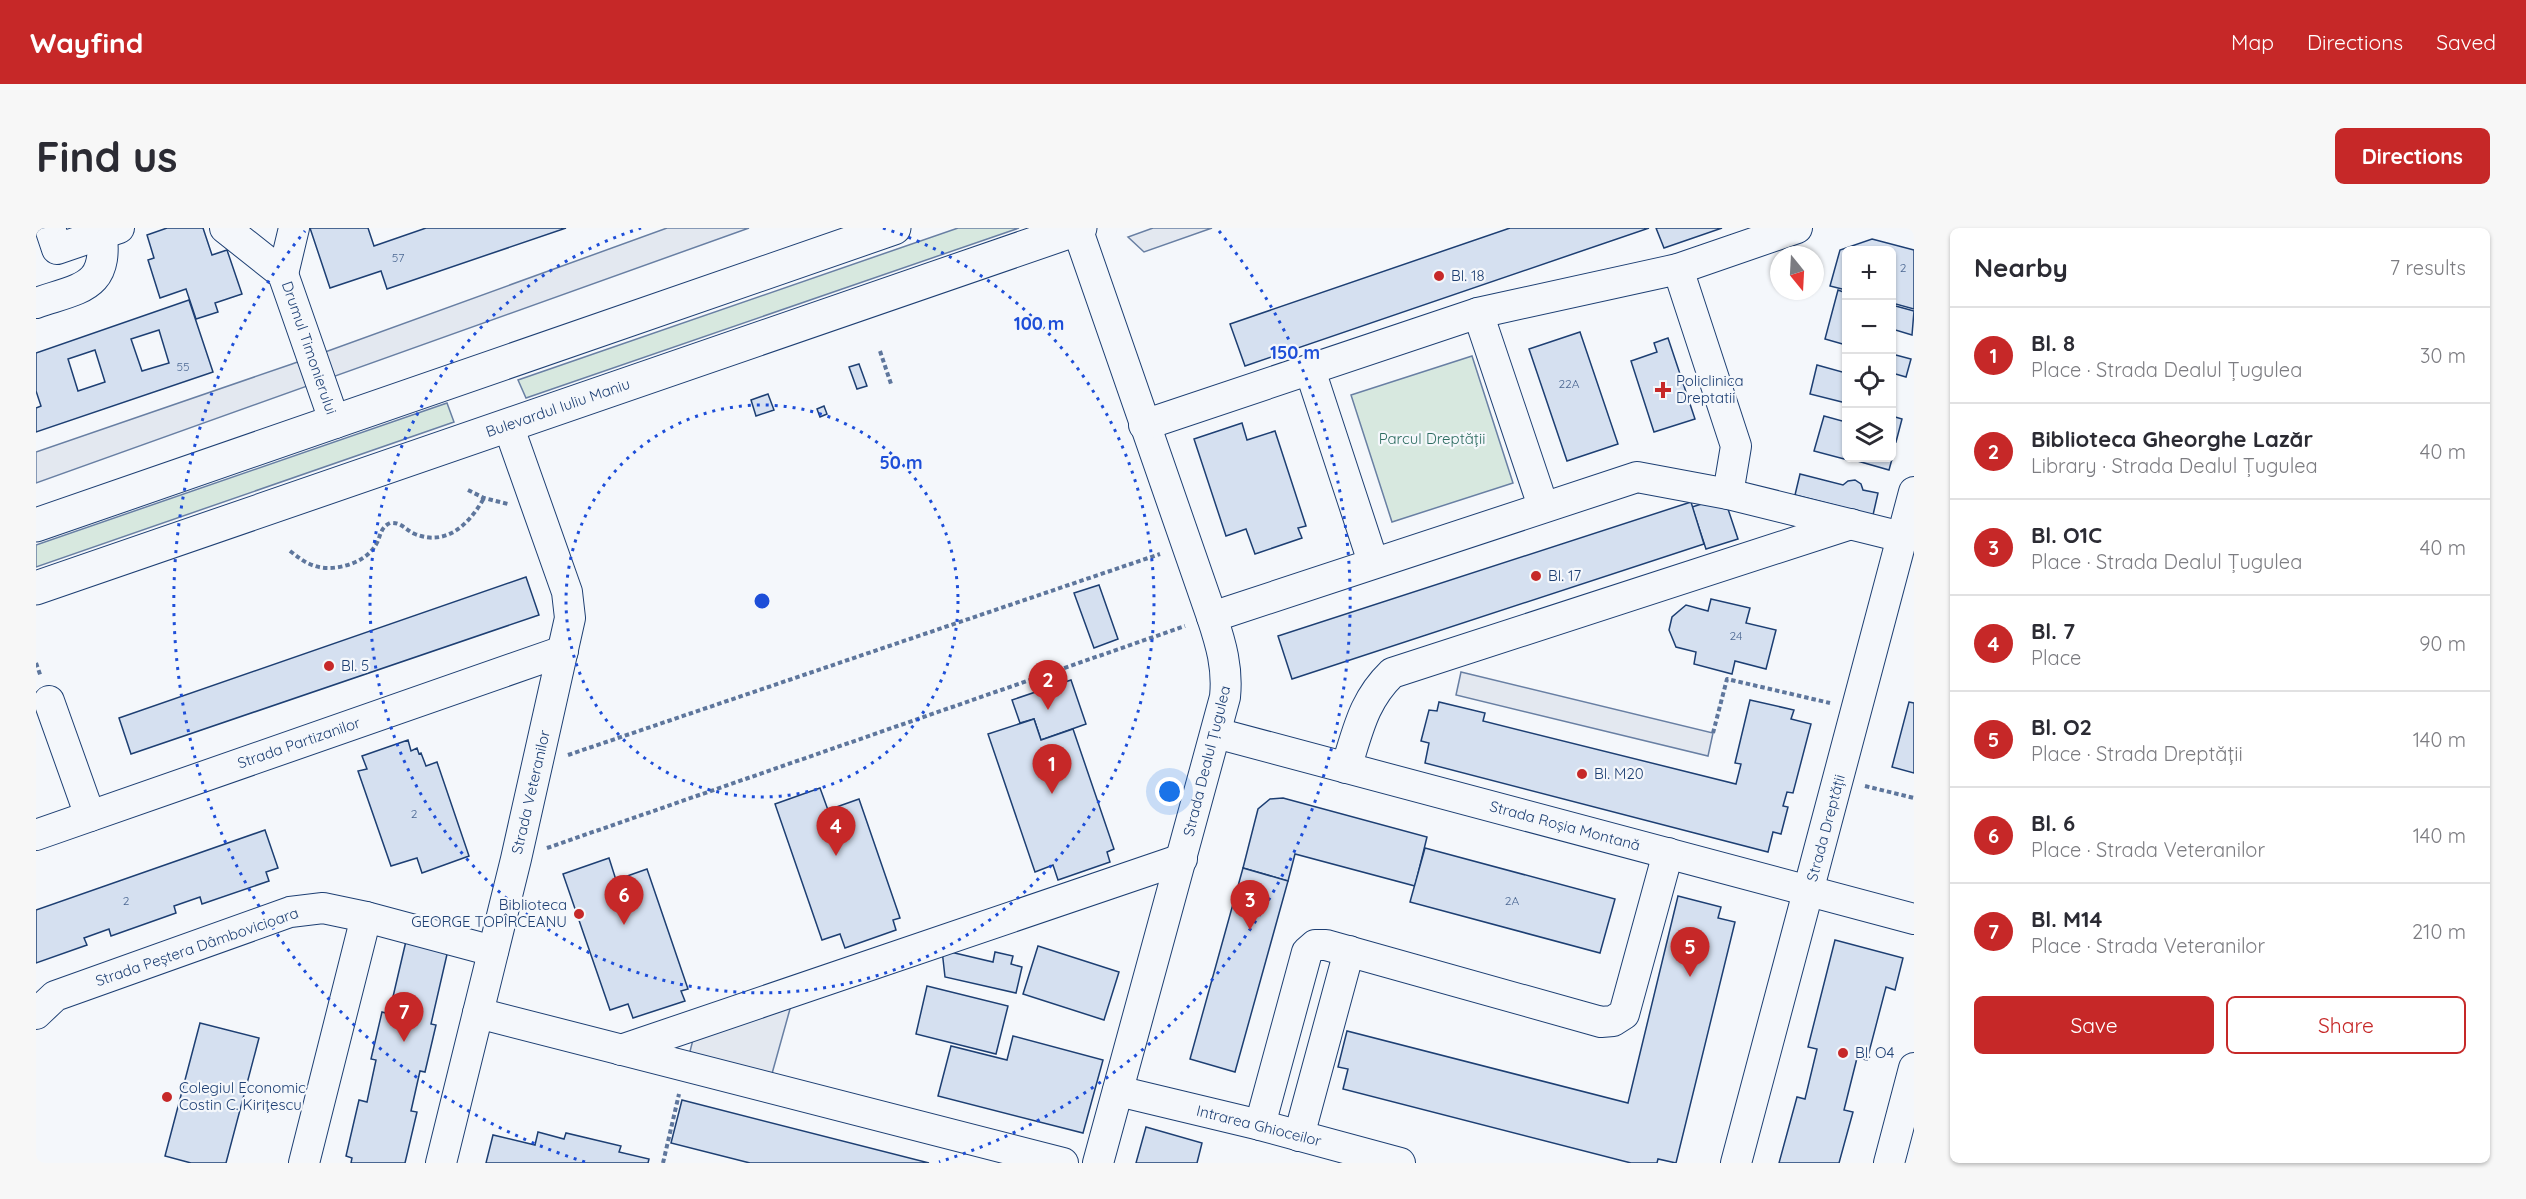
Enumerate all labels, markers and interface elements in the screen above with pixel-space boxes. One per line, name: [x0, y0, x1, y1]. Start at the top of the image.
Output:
text: Wayfind: [30, 25, 143, 60]
text: Map: [2231, 29, 2274, 55]
text: Directions: [2307, 29, 2403, 55]
text: Saved: [2436, 29, 2496, 55]
button: Directions: [2335, 128, 2490, 184]
text: Find us: [36, 130, 178, 183]
north arrow: [1770, 246, 1824, 300]
map controls: [1842, 246, 1896, 462]
button: +: [1842, 246, 1896, 300]
house number: 57: [392, 250, 404, 265]
text: Nearby: [1974, 251, 2068, 284]
text: 7 results: [2390, 255, 2466, 280]
house number: 2: [1900, 260, 1907, 275]
place label: Bl. 18: [1451, 266, 1485, 285]
marker: Bl. 18: [1432, 269, 1446, 283]
street label: Drumul Timonierului: [278, 279, 341, 417]
button: −: [1842, 300, 1896, 354]
text: 100 m: [1014, 312, 1064, 335]
text: Bl. 8: [2031, 329, 2075, 357]
text: 150 m: [1270, 341, 1320, 364]
text: 1: [1990, 343, 1997, 368]
text: 30 m: [2420, 343, 2466, 368]
button: locate: [1842, 354, 1896, 408]
text: Place · Strada Dealul Țugulea: [2031, 357, 2302, 382]
house number: 55: [176, 359, 190, 374]
place label: Policlinica Dreptatii: [1676, 371, 1744, 407]
street label: Bulevardul Iuliu Maniu: [483, 374, 632, 441]
house number: 22A: [1558, 376, 1580, 391]
marker: Policlinica Dreptatii: [1654, 381, 1672, 399]
button: layers: [1842, 408, 1896, 462]
text: Biblioteca Gheorghe Lazăr: [2031, 425, 2313, 453]
park label: Parcul Dreptății: [1379, 429, 1485, 448]
text: 2: [1988, 439, 1999, 464]
text: 40 m: [2420, 439, 2466, 464]
text: 50 m: [879, 451, 923, 474]
text: Library · Strada Dealul Țugulea: [2031, 453, 2318, 478]
text: Bl. O1C: [2031, 521, 2102, 549]
text: 3: [1988, 535, 1999, 560]
text: 40 m: [2420, 535, 2466, 560]
text: Place · Strada Dealul Țugulea: [2031, 549, 2302, 574]
place label: Bl. 17: [1548, 566, 1582, 585]
marker: Bl. 17: [1529, 569, 1543, 583]
centre of rings: [752, 591, 772, 611]
text: Bl. 7: [2031, 617, 2075, 645]
house number: 24: [1730, 628, 1742, 643]
text: 4: [1988, 631, 1999, 656]
text: 90 m: [2419, 631, 2466, 656]
text: Place: [2031, 645, 2081, 670]
place label: Bl. 5: [341, 656, 369, 675]
marker: Bl. 5: [322, 659, 336, 673]
pin: 2: [1028, 660, 1068, 710]
street label: Strada Dealul Țugulea: [1179, 684, 1234, 838]
street label: Strada Partizanilor: [235, 713, 363, 772]
text: Bl. O2: [2031, 713, 2092, 741]
text: 5: [1988, 727, 1999, 752]
text: 140 m: [2413, 727, 2466, 752]
street label: Strada Veteranilor: [507, 728, 554, 856]
text: Place · Strada Dreptății: [2031, 741, 2243, 766]
pin: 1: [1032, 744, 1072, 794]
place label: Bl. M20: [1594, 764, 1644, 783]
marker: Bl. M20: [1575, 767, 1589, 781]
street label: Strada Dreptății: [1802, 772, 1849, 883]
your location: [1155, 777, 1184, 806]
street label: Strada Roșia Montană: [1488, 796, 1642, 855]
house number: 2: [411, 806, 418, 821]
pin: 4: [816, 806, 856, 856]
text: Bl. 6: [2031, 809, 2075, 837]
text: 6: [1988, 823, 1999, 848]
text: 140 m: [2413, 823, 2466, 848]
text: Place · Strada Veteranilor: [2031, 837, 2265, 862]
pin: 6: [604, 876, 644, 925]
pin: 3: [1230, 880, 1270, 930]
house number: 2: [123, 893, 130, 908]
house number: 2A: [1505, 893, 1519, 908]
place label: Biblioteca GEORGE TOPÎRCEANU: [411, 895, 567, 931]
street label: Strada Peștera Dâmbovicioara: [93, 903, 301, 990]
text: Bl. M14: [2031, 905, 2102, 933]
marker: Biblioteca GEORGE TOPÎRCEANU: [572, 907, 586, 921]
text: 7: [1988, 919, 1999, 944]
text: 210 m: [2412, 919, 2466, 944]
pin: 5: [1670, 928, 1710, 977]
text: Place · Strada Veteranilor: [2031, 933, 2265, 958]
pin: 7: [384, 992, 424, 1042]
button: Save: [1974, 996, 2214, 1054]
button: Share: [2226, 996, 2466, 1054]
place label: Bl. O4: [1855, 1043, 1894, 1062]
marker: Bl. O4: [1836, 1046, 1850, 1060]
place label: Colegiul Economic Costin C. Kirițescu: [179, 1078, 306, 1114]
marker: Colegiul Economic Costin C. Kirițescu: [160, 1090, 174, 1104]
street label: Intrarea Ghioceilor: [1195, 1101, 1324, 1150]

